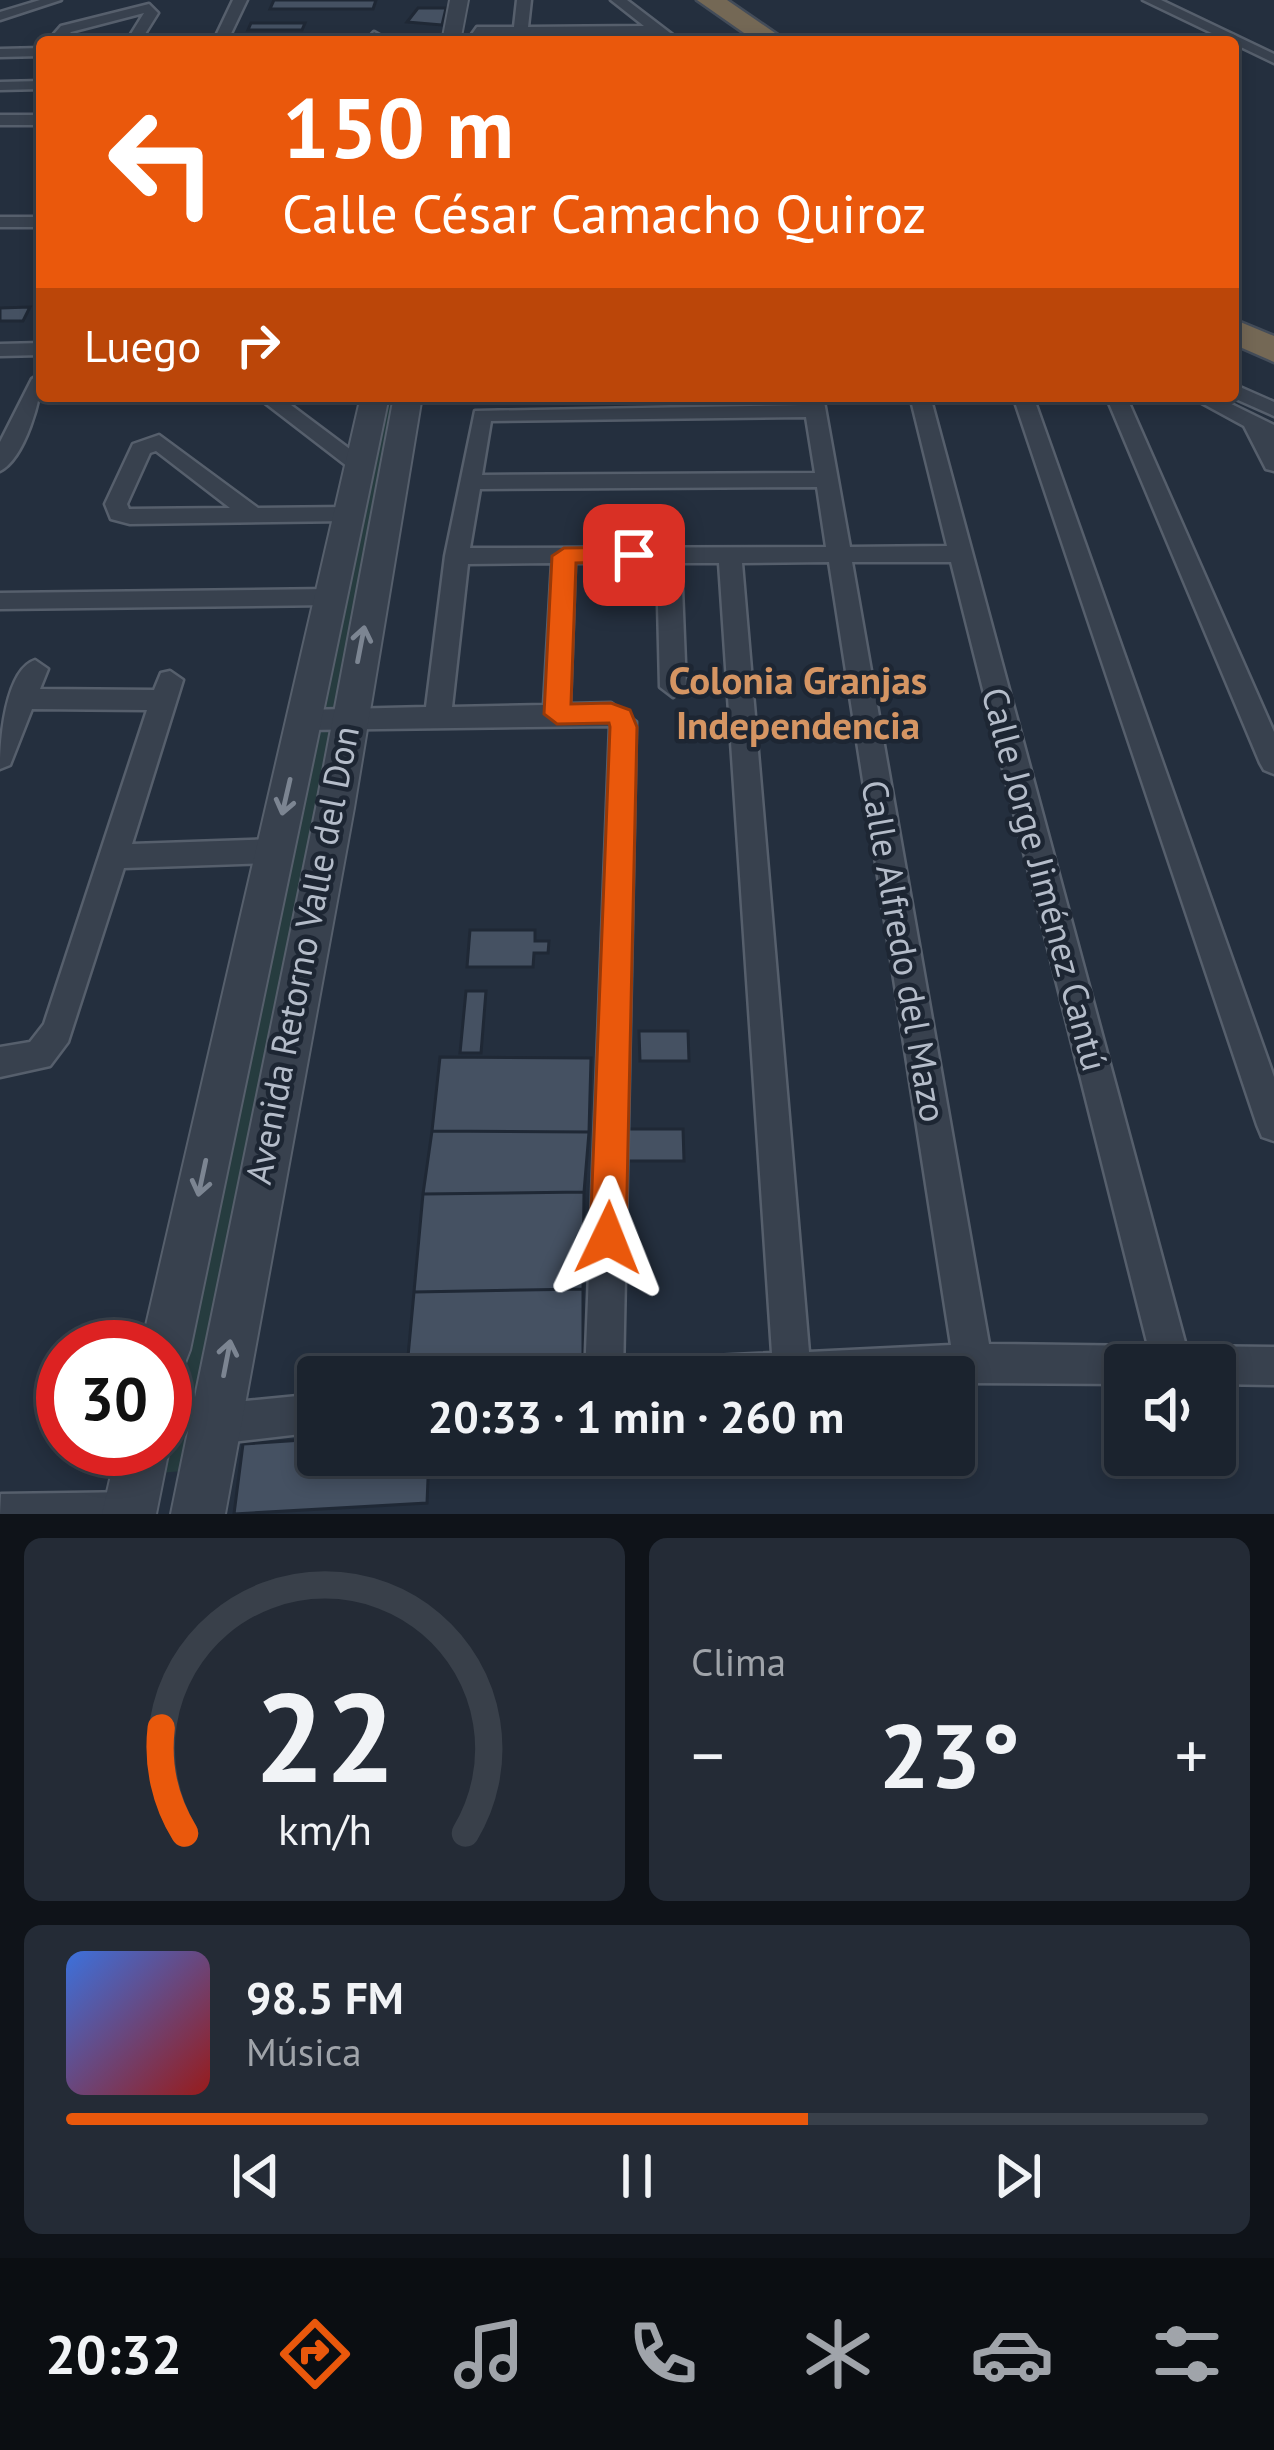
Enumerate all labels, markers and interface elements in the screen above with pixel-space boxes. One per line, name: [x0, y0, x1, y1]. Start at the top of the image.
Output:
text: 150 m: [282, 72, 514, 181]
icon: left: [84, 84, 240, 240]
text: Calle César Camacho Quiroz: [282, 178, 926, 248]
icon: right: [225, 312, 291, 378]
text: Luego: [84, 316, 201, 374]
pin: [583, 504, 685, 606]
icon: arrive: [601, 522, 667, 588]
one-way arrow: [351, 626, 373, 665]
district label: Colonia Granjas Independencia: [669, 654, 927, 750]
street label: Calle Jorge Jiménez Cantú: [972, 682, 1119, 1076]
street label: Avenida Retorno Valle del Don: [234, 722, 369, 1188]
street label: Calle Alfredo del Mazo: [851, 776, 958, 1126]
one-way arrow: [274, 778, 296, 816]
one-way arrow: [190, 1159, 213, 1197]
position arrow: [545, 1175, 671, 1301]
speed limit sign: 30: [36, 1320, 192, 1476]
one-way arrow: [217, 1339, 239, 1378]
map controls: [1104, 1344, 1236, 1476]
button: sound: [1104, 1344, 1236, 1476]
text: 20:33 · 1 min · 260 m: [428, 1387, 844, 1445]
text: Clima: [691, 1636, 786, 1687]
text: 22: [254, 1655, 395, 1816]
text: 23°: [879, 1696, 1020, 1813]
text: −: [691, 1712, 724, 1797]
text: +: [1175, 1712, 1208, 1797]
text: km/h: [277, 1800, 372, 1856]
text: 98.5 FM: [246, 1968, 404, 2026]
text: Música: [246, 2026, 362, 2077]
icon: previous: [223, 2143, 289, 2209]
icon: pause: [604, 2143, 670, 2209]
icon: next: [985, 2143, 1051, 2209]
icon: directions: [273, 2312, 357, 2396]
icon: music: [447, 2312, 531, 2396]
icon: phone: [621, 2312, 705, 2396]
icon: climate: [796, 2312, 880, 2396]
icon: car: [970, 2312, 1054, 2396]
icon: filters: [1145, 2312, 1229, 2396]
text: 20:32: [45, 2319, 182, 2389]

